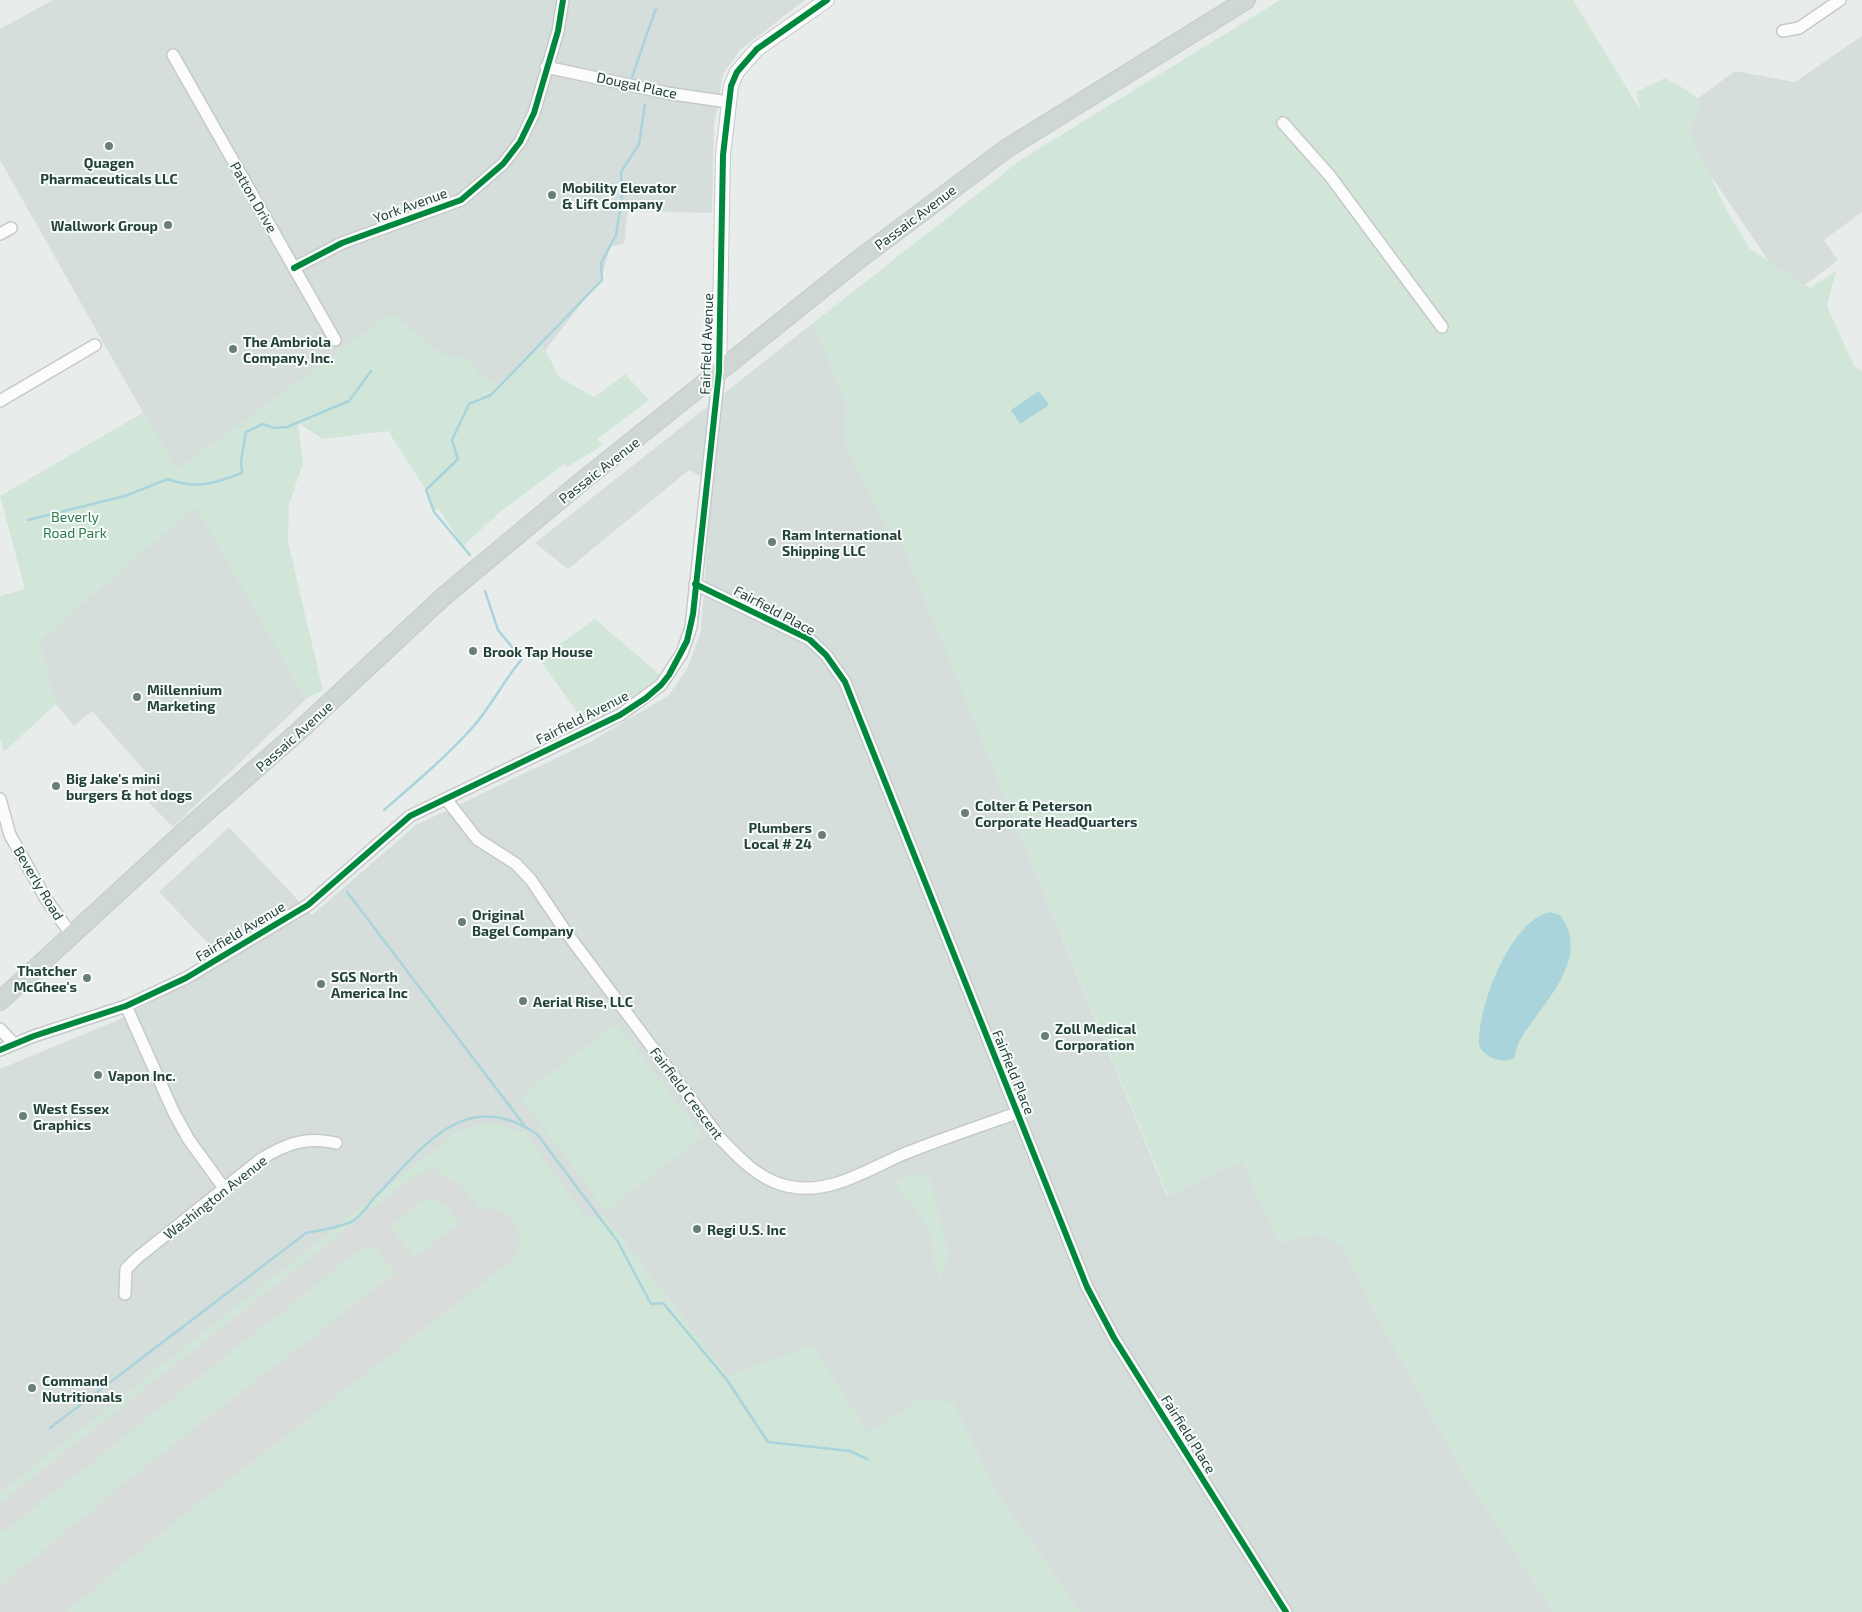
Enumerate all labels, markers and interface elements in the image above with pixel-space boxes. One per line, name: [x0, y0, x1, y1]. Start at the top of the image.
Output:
street label: Dougal Place: [595, 68, 679, 102]
marker: Quagen Pharmaceuticals LLC: [103, 140, 115, 152]
place label: Quagen Pharmaceuticals LLC: [40, 154, 178, 187]
street label: Patton Drive: [227, 159, 281, 235]
place label: Mobility Elevator & Lift Company: [562, 179, 676, 212]
street label: Passaic Avenue: [871, 181, 959, 253]
street label: York Avenue: [371, 184, 449, 226]
marker: Mobility Elevator & Lift Company: [546, 189, 558, 201]
place label: Wallwork Group: [51, 217, 158, 234]
marker: Wallwork Group: [162, 219, 174, 231]
street label: Fairfield Avenue: [696, 293, 716, 395]
place label: The Ambriola Company, Inc.: [243, 333, 334, 366]
marker: The Ambriola Company, Inc.: [227, 343, 239, 355]
street label: Passaic Avenue: [555, 433, 643, 507]
park label: Beverly Road Park: [43, 508, 107, 541]
place label: Ram International Shipping LLC: [782, 526, 902, 559]
marker: Ram International Shipping LLC: [766, 536, 778, 548]
street label: Fairfield Place: [731, 581, 819, 639]
place label: Brook Tap House: [483, 643, 593, 660]
marker: Brook Tap House: [467, 645, 479, 657]
place label: Millennium Marketing: [147, 681, 222, 714]
street label: Fairfield Avenue: [533, 686, 631, 748]
marker: Millennium Marketing: [131, 691, 143, 703]
street label: Passaic Avenue: [252, 697, 336, 775]
place label: Big Jake's mini burgers & hot dogs: [66, 770, 192, 803]
marker: Big Jake's mini burgers & hot dogs: [50, 780, 62, 792]
place label: Colter & Peterson Corporate HeadQuarters: [975, 797, 1138, 831]
marker: Colter & Peterson Corporate HeadQuarters: [959, 807, 971, 819]
place label: Plumbers Local # 24: [744, 819, 812, 852]
marker: Plumbers Local # 24: [816, 829, 828, 841]
street label: Beverly Road: [10, 843, 68, 923]
street label: Fairfield Avenue: [192, 897, 288, 965]
place label: Original Bagel Company: [472, 906, 574, 939]
marker: Original Bagel Company: [456, 916, 468, 928]
place label: Thatcher McGhee's: [14, 962, 77, 995]
place label: SGS North America Inc: [331, 968, 408, 1001]
marker: Thatcher McGhee's: [81, 972, 93, 984]
marker: SGS North America Inc: [315, 978, 327, 990]
place label: Aerial Rise, LLC: [533, 993, 633, 1010]
marker: Aerial Rise, LLC: [517, 995, 529, 1007]
place label: Zoll Medical Corporation: [1055, 1020, 1136, 1053]
street label: Fairfield Place: [989, 1027, 1039, 1117]
marker: Zoll Medical Corporation: [1039, 1030, 1051, 1042]
street label: Fairfield Crescent: [647, 1044, 727, 1142]
place label: Vapon Inc.: [108, 1067, 176, 1084]
marker: Vapon Inc.: [92, 1069, 104, 1081]
place label: West Essex Graphics: [33, 1100, 109, 1133]
marker: West Essex Graphics: [17, 1110, 29, 1122]
street label: Washington Avenue: [160, 1151, 270, 1243]
place label: Regi U.S. Inc: [707, 1221, 786, 1238]
marker: Regi U.S. Inc: [691, 1223, 703, 1235]
place label: Command Nutritionals: [42, 1372, 122, 1405]
marker: Command Nutritionals: [26, 1382, 38, 1394]
street label: Fairfield Place: [1158, 1391, 1220, 1477]

